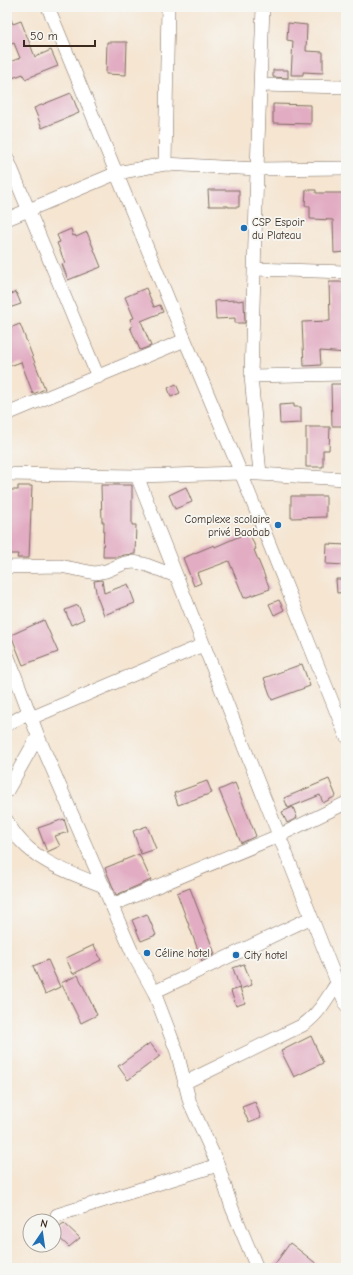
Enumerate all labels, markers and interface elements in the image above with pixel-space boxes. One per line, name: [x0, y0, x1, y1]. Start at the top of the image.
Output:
scale bar: [24, 22, 95, 48]
text: 50 m: [30, 29, 58, 43]
place label: CSP Espoir du Plateau: [252, 216, 305, 242]
marker: CSP Espoir du Plateau: [239, 223, 249, 233]
place label: Complexe scolaire privé Baobab: [184, 513, 270, 539]
marker: Complexe scolaire privé Baobab: [273, 520, 283, 530]
place label: Céline hotel: [155, 947, 210, 960]
marker: Céline hotel: [142, 948, 152, 958]
place label: City hotel: [244, 949, 287, 962]
marker: City hotel: [231, 950, 241, 960]
north arrow: [22, 1213, 62, 1253]
text: N: [39, 1217, 49, 1231]

